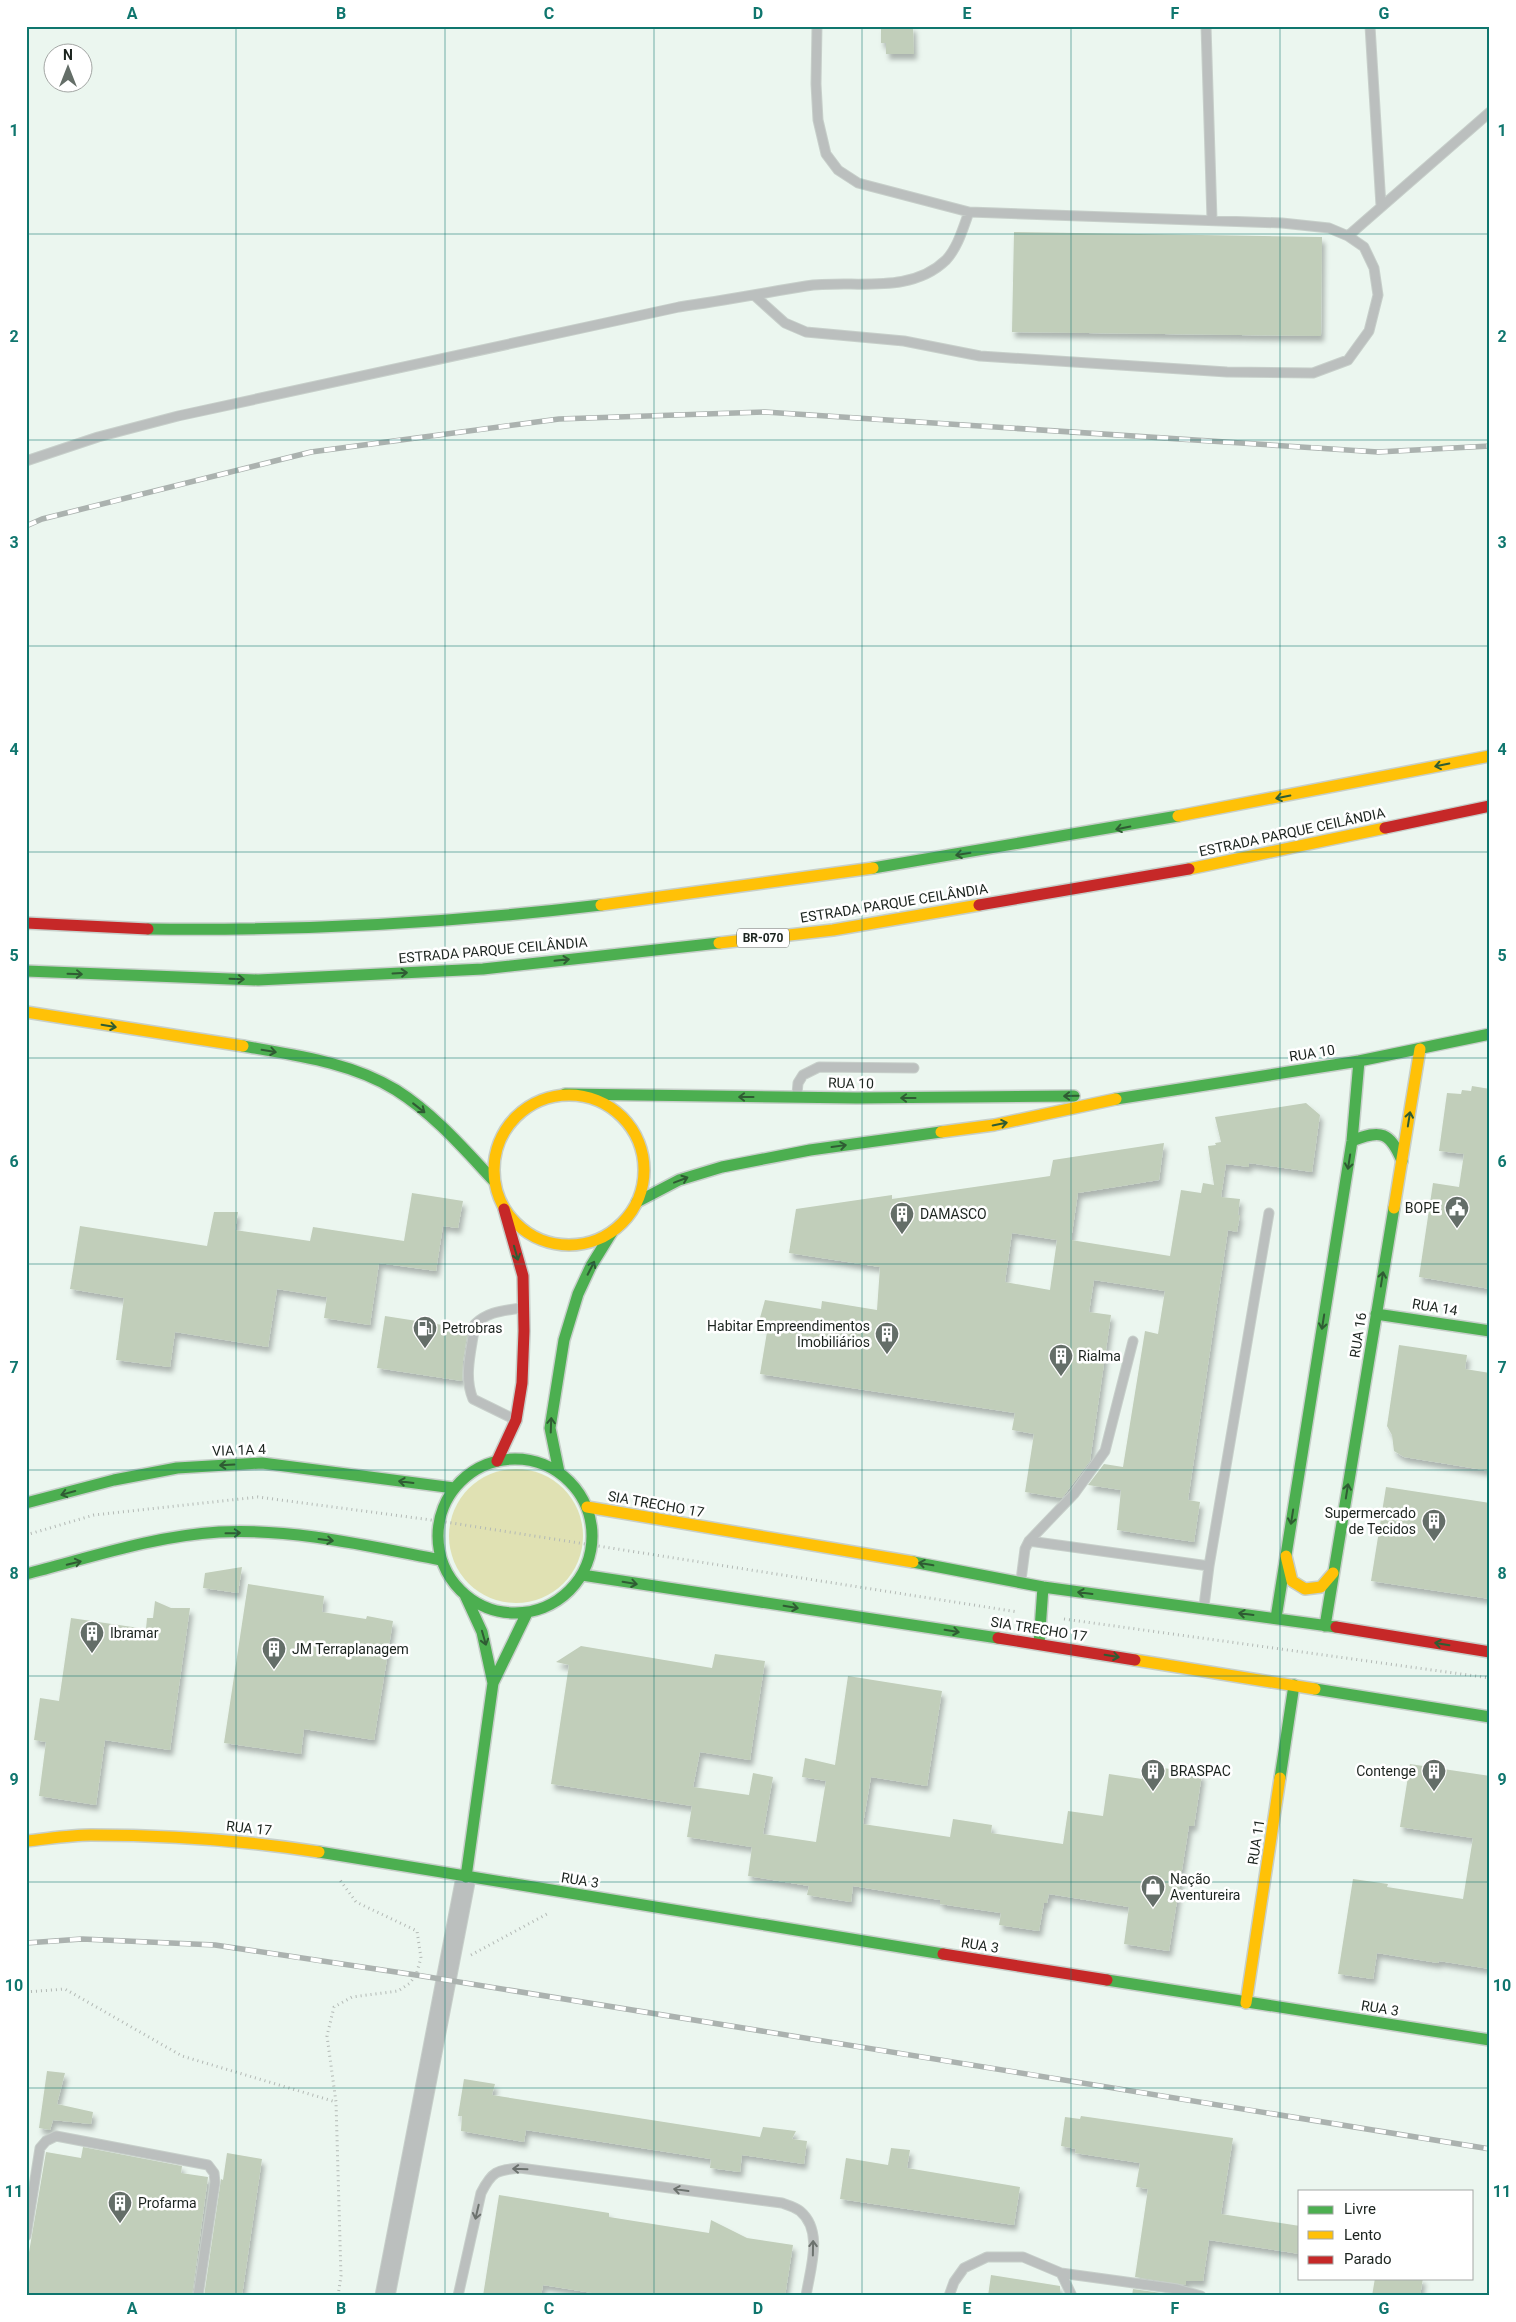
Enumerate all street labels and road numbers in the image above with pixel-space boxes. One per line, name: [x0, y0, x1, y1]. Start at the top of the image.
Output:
street label: ESTRADA PARQUE CEILÂNDIA: [1197, 803, 1386, 860]
street label: ESTRADA PARQUE CEILÂNDIA: [799, 879, 989, 926]
road number: BR-070: [737, 928, 789, 948]
street label: ESTRADA PARQUE CEILÂNDIA: [398, 933, 588, 966]
street label: RUA 10: [1288, 1041, 1336, 1064]
street label: RUA 10: [828, 1075, 874, 1091]
street label: RUA 14: [1411, 1296, 1459, 1319]
street label: RUA 16: [1347, 1311, 1370, 1359]
street label: VIA 1A 4: [212, 1441, 266, 1459]
street label: SIA TRECHO 17: [607, 1488, 706, 1520]
street label: SIA TRECHO 17: [990, 1613, 1089, 1645]
street label: RUA 17: [225, 1818, 273, 1838]
street label: RUA 11: [1245, 1818, 1267, 1866]
street label: RUA 3: [560, 1869, 600, 1891]
street label: RUA 3: [960, 1934, 1000, 1956]
street label: RUA 3: [1360, 1997, 1400, 2019]

